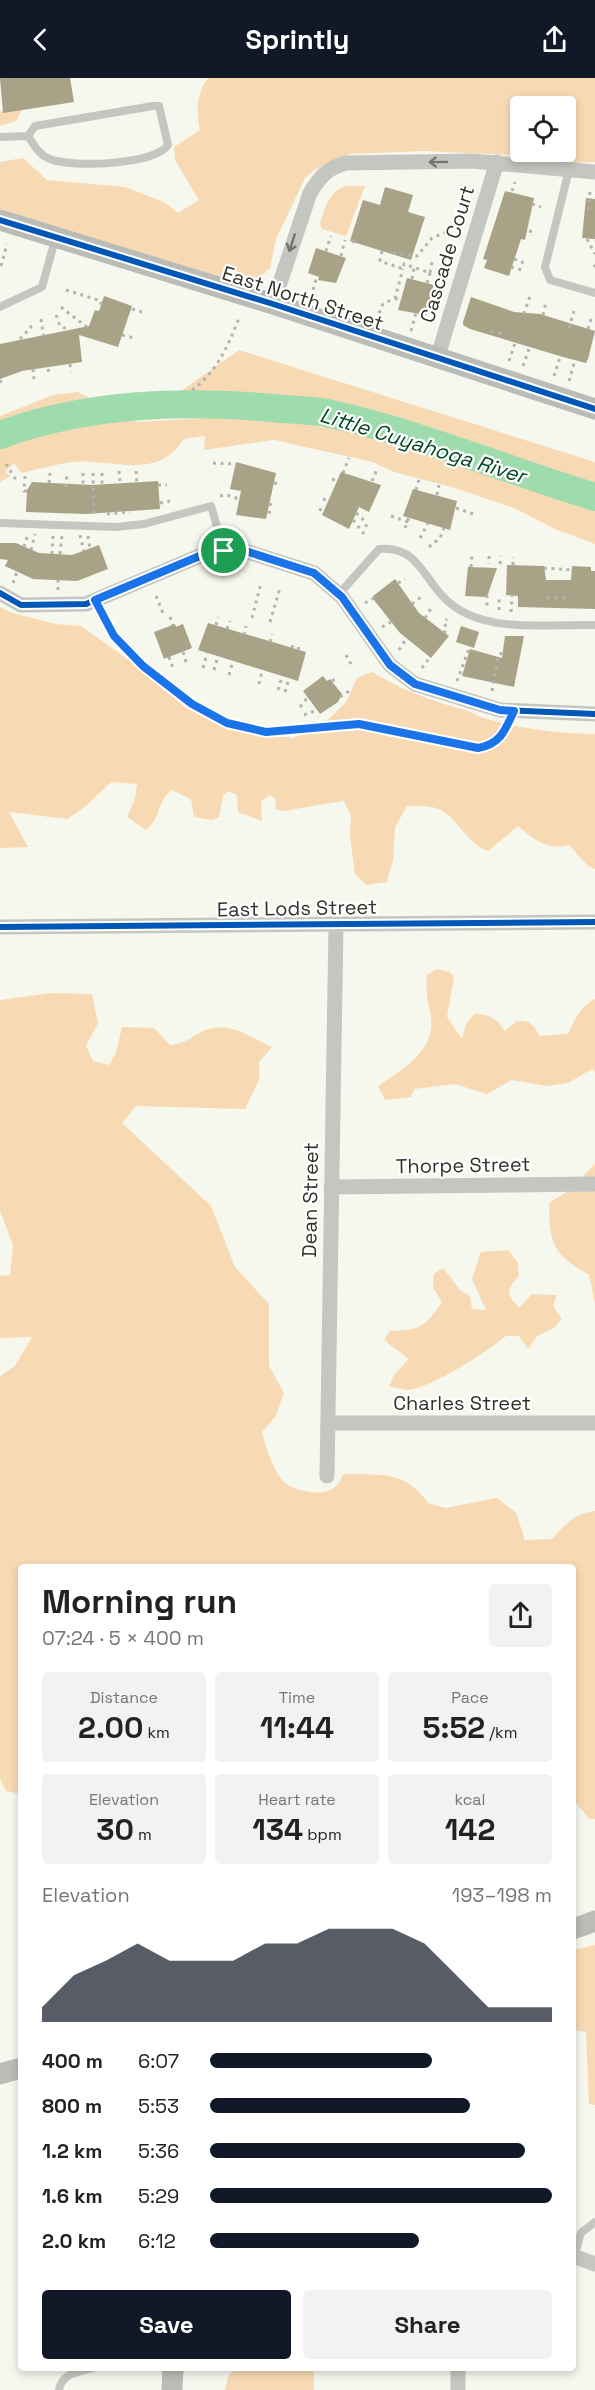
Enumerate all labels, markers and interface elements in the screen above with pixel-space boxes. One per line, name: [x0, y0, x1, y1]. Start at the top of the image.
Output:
text: Sprintly: [246, 22, 349, 57]
icon: back: [24, 23, 57, 56]
icon: share: [538, 23, 571, 56]
map controls: [510, 96, 576, 162]
button: locate: [510, 96, 576, 162]
one-way arrow: [429, 156, 449, 168]
street label: Cascade Court: [414, 182, 480, 326]
one-way arrow: [286, 233, 297, 252]
street label: East North Street: [219, 260, 387, 336]
water label: Little Cuyahoga River: [317, 401, 531, 490]
pin: [198, 525, 249, 576]
icon: arrive: [207, 534, 240, 567]
street label: East Lods Street: [217, 894, 377, 922]
street label: Dean Street: [296, 1142, 324, 1258]
street label: Thorpe Street: [395, 1151, 531, 1179]
street label: Charles Street: [393, 1390, 531, 1416]
text: Morning run: [42, 1581, 237, 1623]
button: share: [489, 1584, 552, 1647]
text: 07:24 · 5 × 400 m: [42, 1625, 204, 1651]
text: Distance: [90, 1687, 158, 1708]
text: Time: [279, 1687, 315, 1708]
text: Pace: [451, 1687, 489, 1708]
text: 2.00: [78, 1708, 143, 1747]
text: 11:44: [260, 1708, 334, 1747]
text: 5:52: [423, 1708, 485, 1747]
text: km: [143, 1722, 170, 1743]
text: /km: [485, 1722, 517, 1743]
text: Elevation: [89, 1789, 159, 1810]
text: Heart rate: [258, 1789, 336, 1810]
text: kcal: [455, 1789, 485, 1810]
text: 30: [96, 1810, 134, 1849]
text: 134: [252, 1810, 303, 1849]
text: 142: [445, 1810, 495, 1849]
text: m: [134, 1824, 152, 1845]
text: bpm: [303, 1824, 342, 1845]
text: Elevation: [42, 1882, 130, 1908]
text: 193–198 m: [452, 1882, 552, 1908]
text: 400 m: [42, 2048, 103, 2074]
text: 6:07: [138, 2048, 179, 2074]
text: 800 m: [42, 2093, 102, 2119]
text: 5:53: [138, 2093, 179, 2119]
text: 1.2 km: [42, 2138, 102, 2164]
text: 5:36: [138, 2138, 179, 2164]
text: 1.6 km: [42, 2183, 103, 2209]
text: 5:29: [138, 2183, 179, 2209]
text: 2.0 km: [42, 2228, 106, 2254]
text: 6:12: [138, 2228, 176, 2254]
button: Save: [42, 2290, 291, 2359]
button: Share: [303, 2290, 552, 2359]

